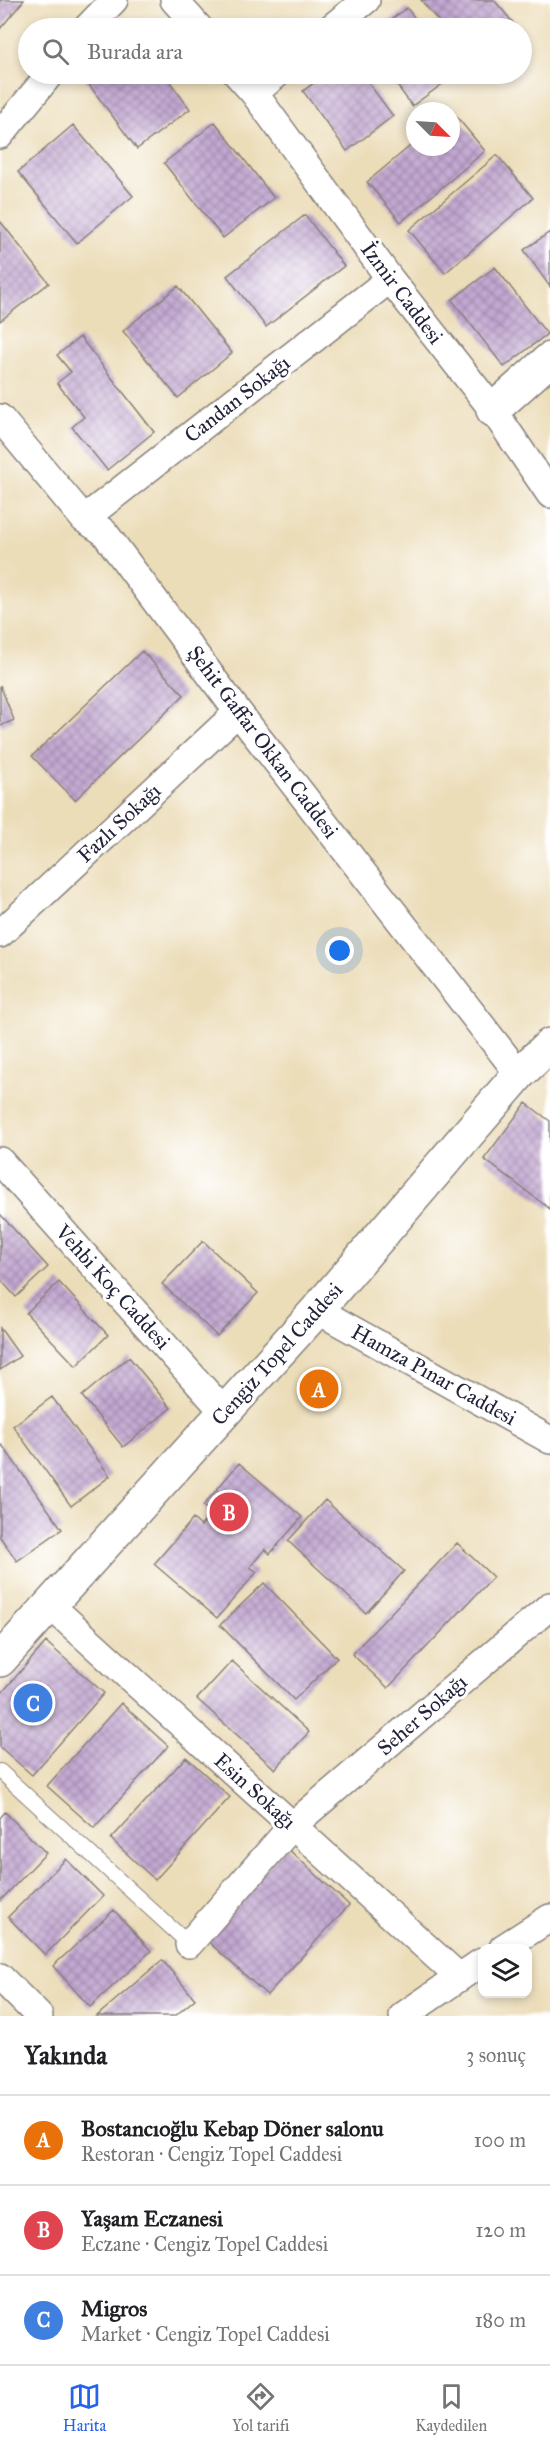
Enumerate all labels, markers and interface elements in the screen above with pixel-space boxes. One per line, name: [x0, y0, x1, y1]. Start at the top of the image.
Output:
search box: [18, 18, 532, 84]
icon: search: [39, 35, 72, 68]
text: Burada ara: [87, 38, 183, 65]
north arrow: [406, 102, 460, 156]
street label: İzmir Caddesi: [355, 237, 449, 349]
street label: Candan Sokağı: [179, 350, 295, 448]
street label: Şehit Gaffar Okkan Caddesi: [182, 640, 344, 844]
street label: Fazlı Sokağı: [72, 778, 166, 868]
your location: [325, 936, 354, 965]
street label: Vehbi Koç Caddesi: [49, 1218, 176, 1355]
street label: Cengiz Topel Caddesi: [206, 1277, 348, 1431]
street label: Hamza Pınar Caddesi: [347, 1319, 521, 1431]
pin: A: [300, 1366, 338, 1412]
pin: B: [210, 1490, 248, 1534]
street label: Seher Sokağı: [372, 1669, 472, 1761]
pin: C: [14, 1680, 52, 1726]
street label: Esin Sokağı: [209, 1747, 301, 1835]
map controls: [478, 1944, 532, 1998]
button: layers: [478, 1944, 532, 1998]
text: Yakında: [24, 2039, 107, 2071]
text: 3 sonuç: [466, 2043, 526, 2067]
text: Bostancıoğlu Kebap Döner salonu: [81, 2115, 384, 2142]
text: A: [37, 2128, 50, 2152]
text: 100 m: [474, 2128, 526, 2152]
text: Restoran · Cengiz Topel Caddesi: [81, 2142, 342, 2166]
text: Yaşam Eczanesi: [81, 2205, 223, 2232]
text: B: [37, 2218, 50, 2242]
text: 120 m: [475, 2218, 526, 2242]
text: Eczane · Cengiz Topel Caddesi: [81, 2232, 328, 2256]
text: Migros: [81, 2295, 147, 2322]
text: C: [37, 2308, 50, 2332]
text: 180 m: [475, 2308, 526, 2332]
text: Market · Cengiz Topel Caddesi: [81, 2322, 330, 2346]
tab: Harita: [63, 2380, 106, 2435]
tab: Yol tarifi: [232, 2380, 289, 2435]
tab: Kaydedilen: [415, 2380, 487, 2435]

